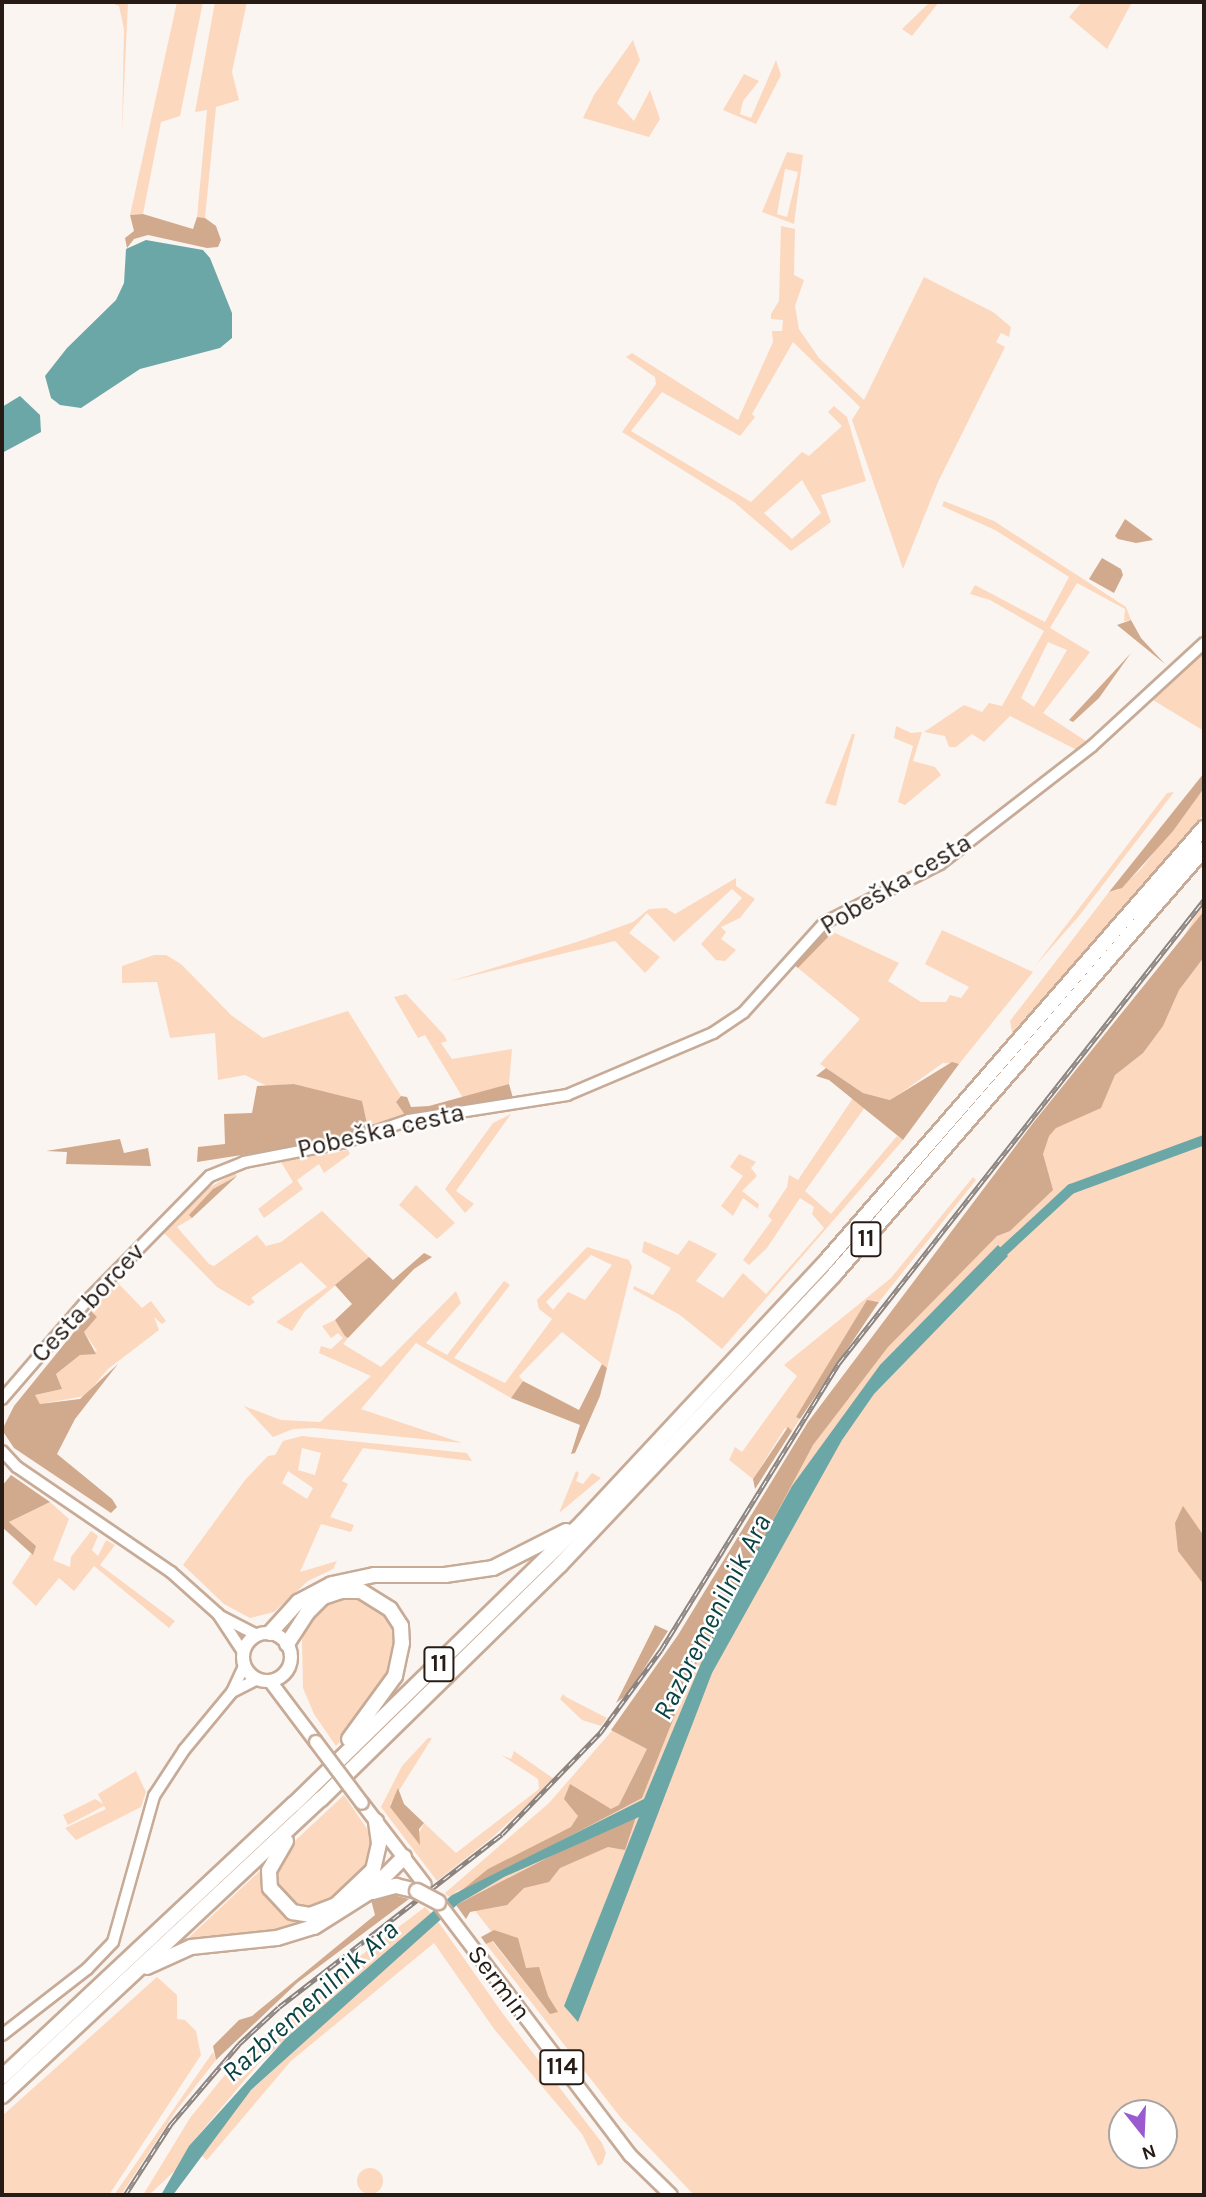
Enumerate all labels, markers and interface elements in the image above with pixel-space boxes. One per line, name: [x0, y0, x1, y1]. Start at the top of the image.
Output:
street label: Pobeška cesta: [815, 827, 977, 941]
street label: Pobeška cesta: [294, 1097, 468, 1165]
road number: 11: [850, 1218, 882, 1260]
street label: Cesta borcev: [25, 1237, 151, 1369]
water label: Razbremenilnik Ara: [646, 1509, 778, 1725]
road number: 11: [423, 1644, 455, 1684]
water label: Razbremenilnik Ara: [215, 1913, 405, 2089]
street label: Sermin: [461, 1939, 537, 2027]
road number: 114: [539, 2046, 585, 2088]
north arrow: [1108, 2099, 1178, 2169]
text: N: [1139, 2140, 1159, 2165]

